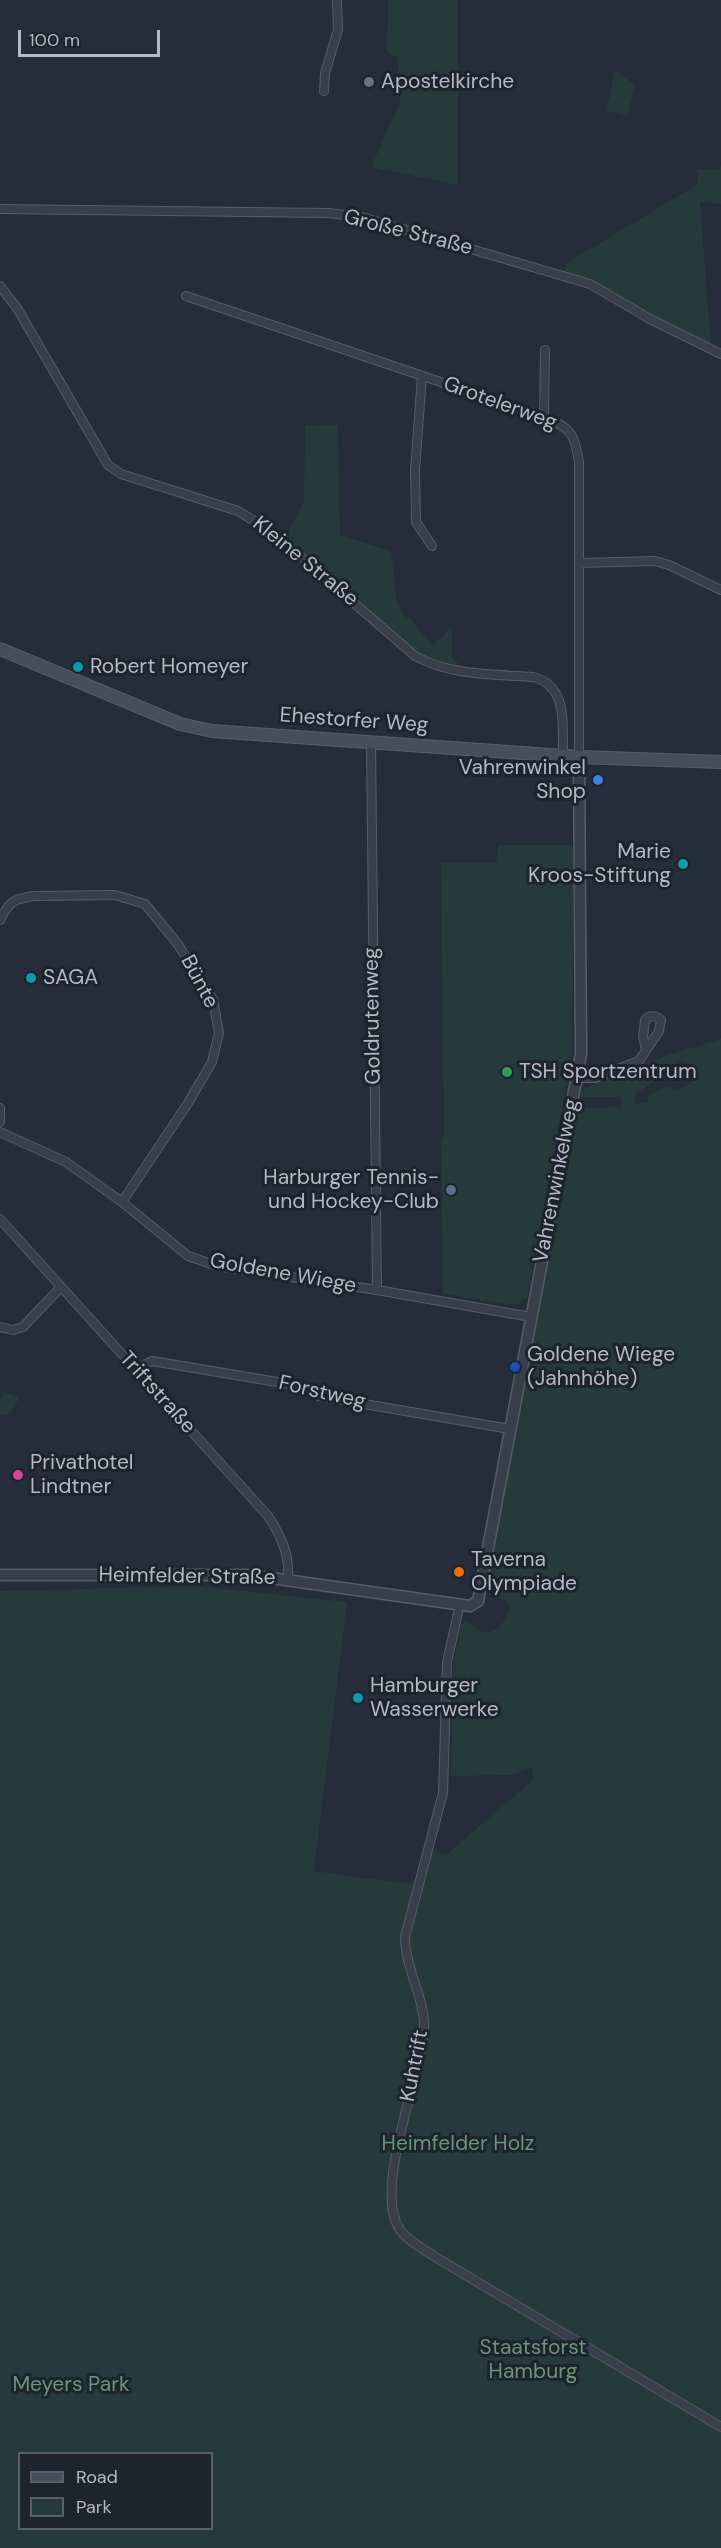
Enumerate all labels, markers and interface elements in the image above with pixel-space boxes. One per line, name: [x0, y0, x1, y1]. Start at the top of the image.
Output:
scale bar: [21, 18, 164, 56]
text: 100 m: [29, 28, 80, 52]
place label: Apostelkirche: [381, 69, 514, 95]
marker: Apostelkirche: [362, 75, 376, 89]
street label: Große Straße: [341, 205, 475, 261]
street label: Grotelerweg: [440, 372, 560, 436]
street label: Kleine Straße: [247, 512, 363, 612]
place label: Robert Homeyer: [90, 654, 248, 680]
marker: Robert Homeyer: [71, 660, 85, 674]
street label: Ehestorfer Weg: [279, 703, 429, 739]
place label: Vahrenwinkel Shop: [459, 755, 586, 805]
marker: Vahrenwinkel Shop: [591, 773, 605, 787]
place label: Marie Kroos-Stiftung: [528, 839, 671, 889]
marker: Marie Kroos-Stiftung: [676, 857, 690, 871]
street label: Goldrutenweg: [359, 947, 387, 1085]
street label: Bünte: [175, 951, 223, 1013]
place label: SAGA: [43, 965, 98, 991]
marker: SAGA: [24, 971, 38, 985]
place label: TSH Sportzentrum: [519, 1059, 697, 1085]
marker: TSH Sportzentrum: [500, 1065, 514, 1079]
street label: Vahrenwinkelweg: [529, 1097, 585, 1265]
place label: Harburger Tennis- und Hockey-Club: [263, 1165, 439, 1215]
marker: Harburger Tennis- und Hockey-Club: [444, 1183, 458, 1197]
street label: Goldene Wiege: [208, 1249, 358, 1299]
place label: Goldene Wiege (Jahnhöhe): [527, 1342, 675, 1392]
street label: Triftstraße: [114, 1347, 200, 1439]
marker: Goldene Wiege (Jahnhöhe): [508, 1360, 522, 1374]
street label: Forstweg: [276, 1371, 368, 1415]
place label: Privathotel Lindtner: [30, 1450, 134, 1500]
marker: Privathotel Lindtner: [11, 1468, 25, 1482]
place label: Taverna Olympiade: [471, 1547, 577, 1597]
street label: Heimfelder Straße: [98, 1563, 276, 1591]
marker: Taverna Olympiade: [452, 1565, 466, 1579]
place label: Hamburger Wasserwerke: [370, 1673, 499, 1723]
marker: Hamburger Wasserwerke: [351, 1691, 365, 1705]
street label: Kuhtrift: [396, 2028, 434, 2104]
park label: Heimfelder Holz: [382, 2131, 534, 2157]
park label: Staatsforst Hamburg: [480, 2335, 586, 2385]
park label: Meyers Park: [12, 2372, 130, 2398]
legend: [18, 2452, 213, 2530]
text: Road: [76, 2465, 118, 2489]
text: Park: [76, 2495, 112, 2519]

